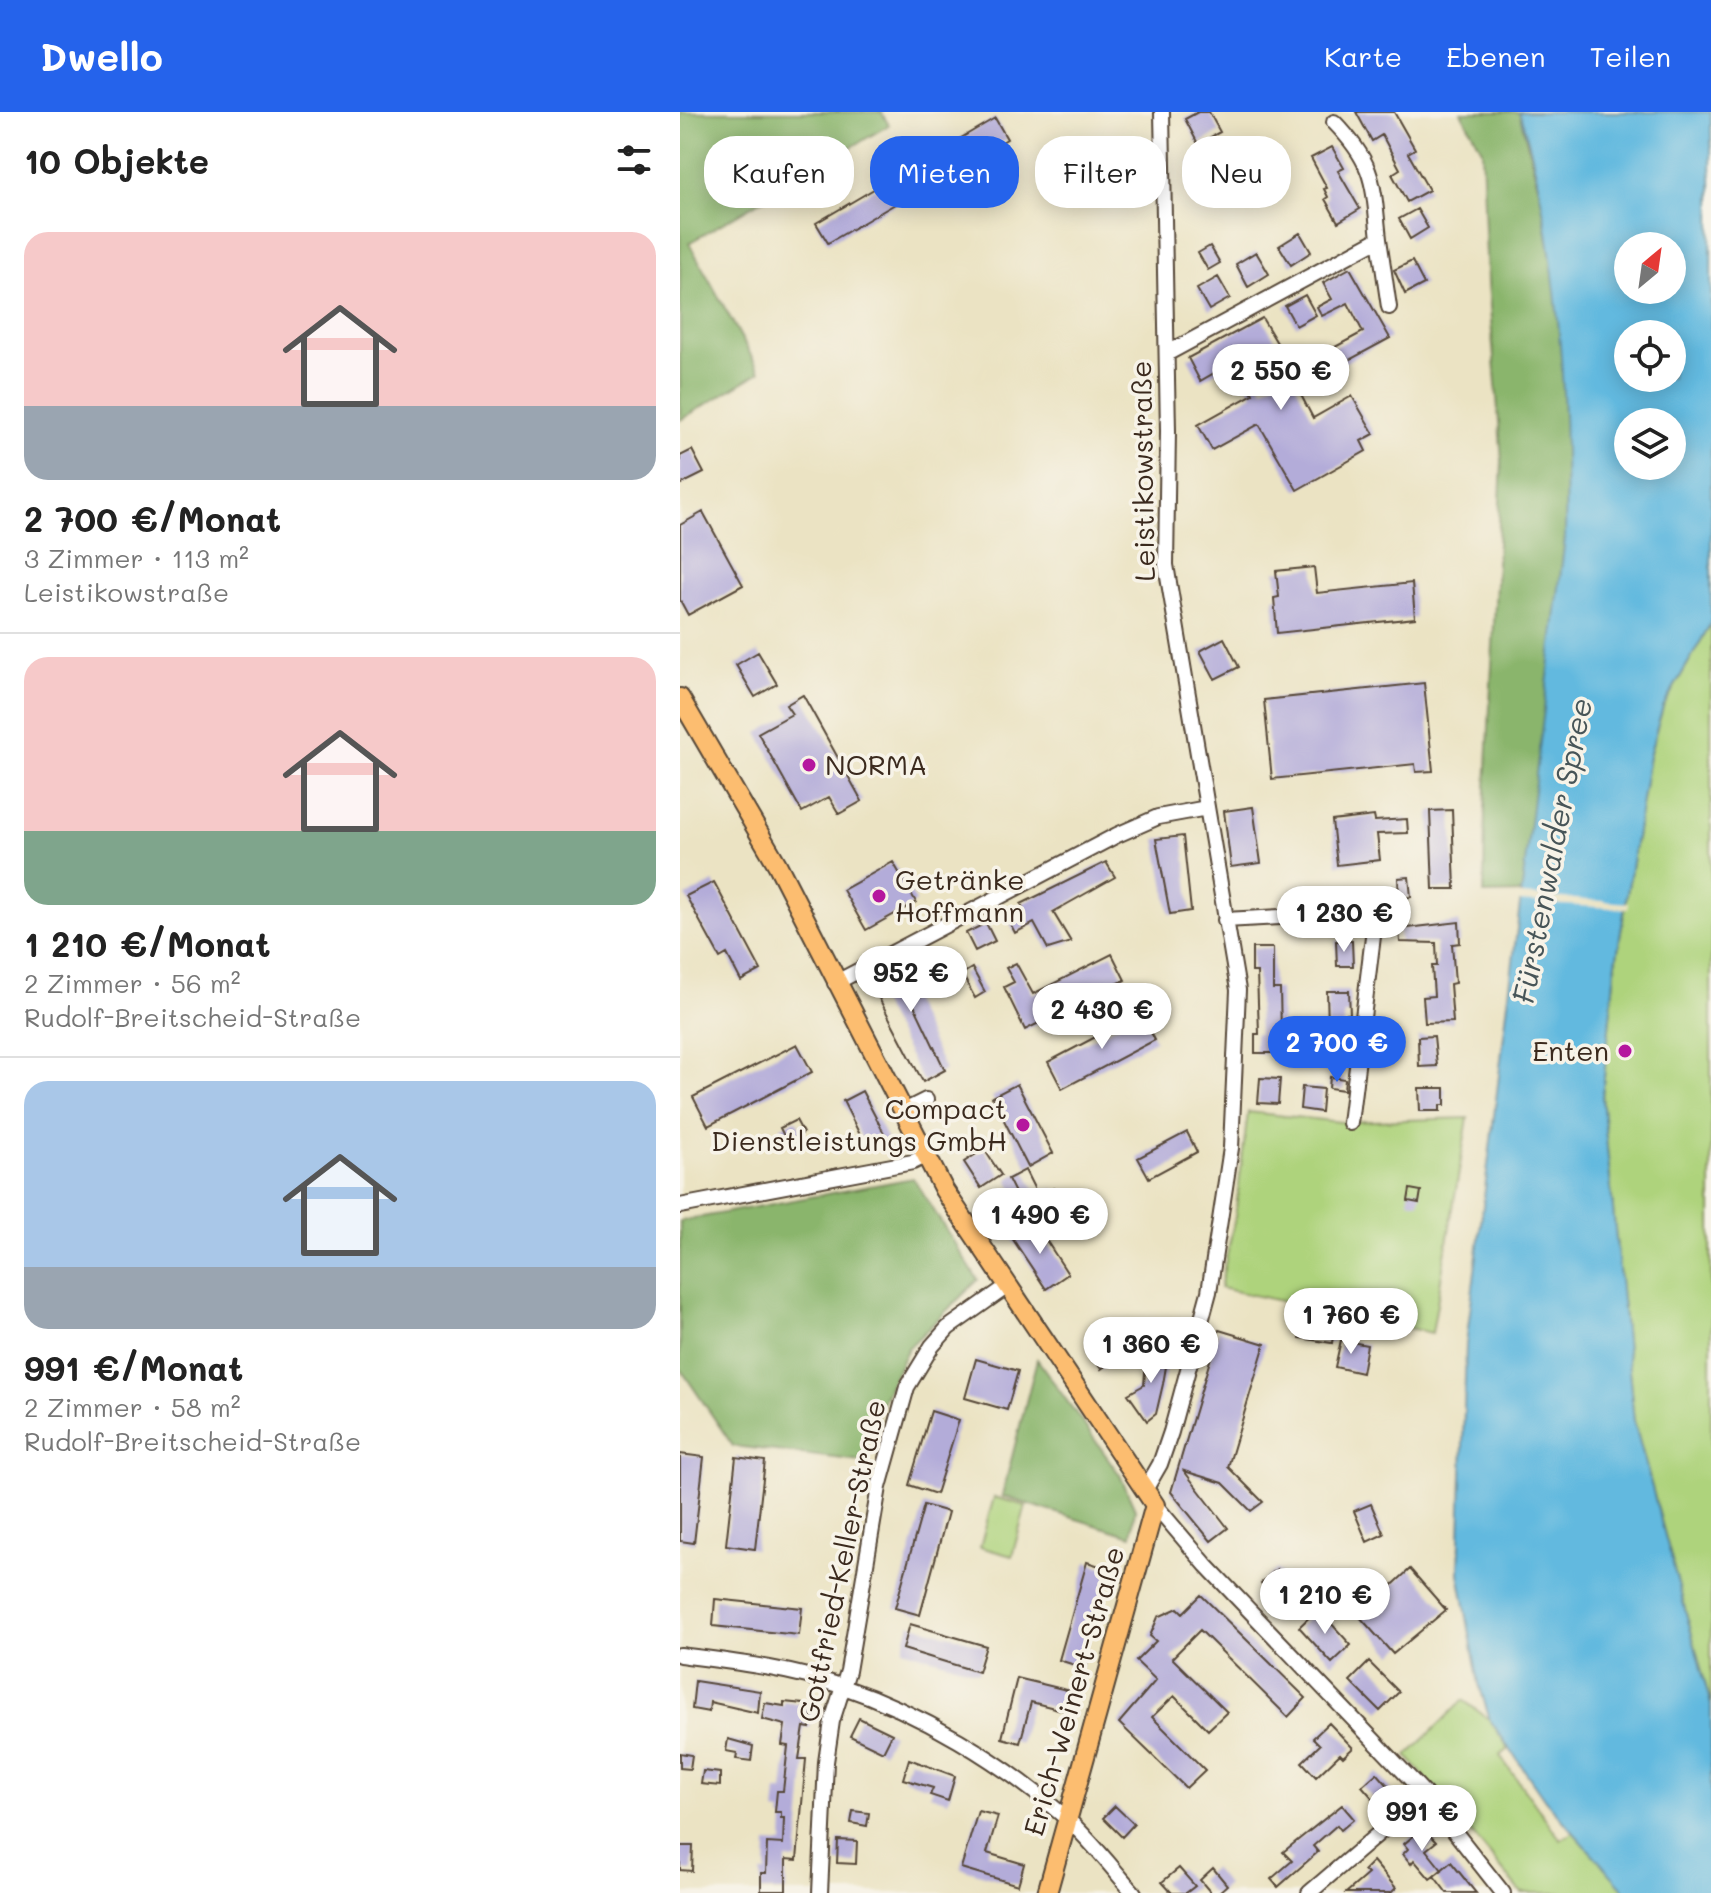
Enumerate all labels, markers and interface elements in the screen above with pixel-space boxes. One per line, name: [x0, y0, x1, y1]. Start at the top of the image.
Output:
text: Dwello: [40, 31, 163, 81]
text: Karte: [1324, 38, 1402, 74]
text: Ebenen: [1446, 38, 1546, 74]
text: Teilen: [1590, 38, 1671, 74]
chip: Kaufen: [704, 136, 854, 208]
chip: Mieten: [870, 136, 1019, 208]
chip: Filter: [1035, 136, 1166, 208]
chip: Neu: [1182, 136, 1291, 208]
text: 10 Objekte: [24, 138, 209, 183]
icon: filters: [612, 138, 656, 182]
north arrow: [1614, 232, 1686, 304]
map controls: [1614, 232, 1686, 480]
icon: home: [268, 284, 412, 428]
button: locate: [1614, 320, 1686, 392]
pin: 2 550 €: [1207, 344, 1355, 412]
text: 2 550 €: [1230, 353, 1332, 387]
street label: Leistikowstraße: [1122, 360, 1162, 582]
button: layers: [1614, 408, 1686, 480]
text: 2 700 €/Monat: [24, 496, 281, 541]
text: 3 Zimmer · 113 m²: [24, 541, 249, 575]
text: Leistikowstraße: [24, 575, 229, 609]
water label: Fürstenwalder Spree: [1502, 694, 1600, 1007]
icon: home: [268, 709, 412, 853]
place label: NORMA: [825, 746, 927, 782]
marker: NORMA: [800, 756, 818, 774]
place label: Getränke Hoffmann: [895, 861, 1025, 929]
pin: 1 230 €: [1270, 886, 1418, 954]
marker: Getränke Hoffmann: [870, 887, 888, 905]
text: 1 230 €: [1295, 895, 1393, 929]
text: 1 210 €/Monat: [24, 921, 271, 966]
pin: 952 €: [855, 946, 967, 1014]
text: 952 €: [873, 955, 949, 989]
text: 2 Zimmer · 56 m²: [24, 966, 241, 1000]
pin: 2 430 €: [1028, 983, 1176, 1051]
text: 2 430 €: [1050, 992, 1154, 1026]
text: Rudolf-Breitscheid-Straße: [24, 1000, 361, 1034]
pin: 2 700 €: [1263, 1016, 1411, 1084]
text: 2 700 €: [1286, 1025, 1388, 1059]
place label: Enten: [1532, 1032, 1609, 1068]
marker: Enten: [1616, 1042, 1634, 1060]
place label: Compact Dienstleistungs GmbH: [711, 1090, 1007, 1158]
marker: Compact Dienstleistungs GmbH: [1014, 1116, 1032, 1134]
icon: home: [268, 1133, 412, 1277]
pin: 1 490 €: [966, 1188, 1114, 1256]
text: 1 490 €: [990, 1197, 1090, 1231]
pin: 1 760 €: [1277, 1288, 1425, 1356]
text: 1 760 €: [1302, 1297, 1400, 1331]
pin: 1 360 €: [1077, 1317, 1225, 1385]
text: 1 360 €: [1101, 1326, 1201, 1360]
text: 991 €/Monat: [24, 1345, 243, 1390]
text: 2 Zimmer · 58 m²: [24, 1390, 241, 1424]
street label: Gottfried-Keller-Straße: [789, 1396, 893, 1725]
text: Rudolf-Breitscheid-Straße: [24, 1424, 361, 1458]
street label: Erich-Weinert-Straße: [1015, 1542, 1132, 1839]
pin: 1 210 €: [1251, 1568, 1399, 1636]
text: 1 210 €: [1278, 1577, 1372, 1611]
pin: 991 €: [1366, 1785, 1478, 1853]
text: 991 €: [1385, 1794, 1459, 1828]

